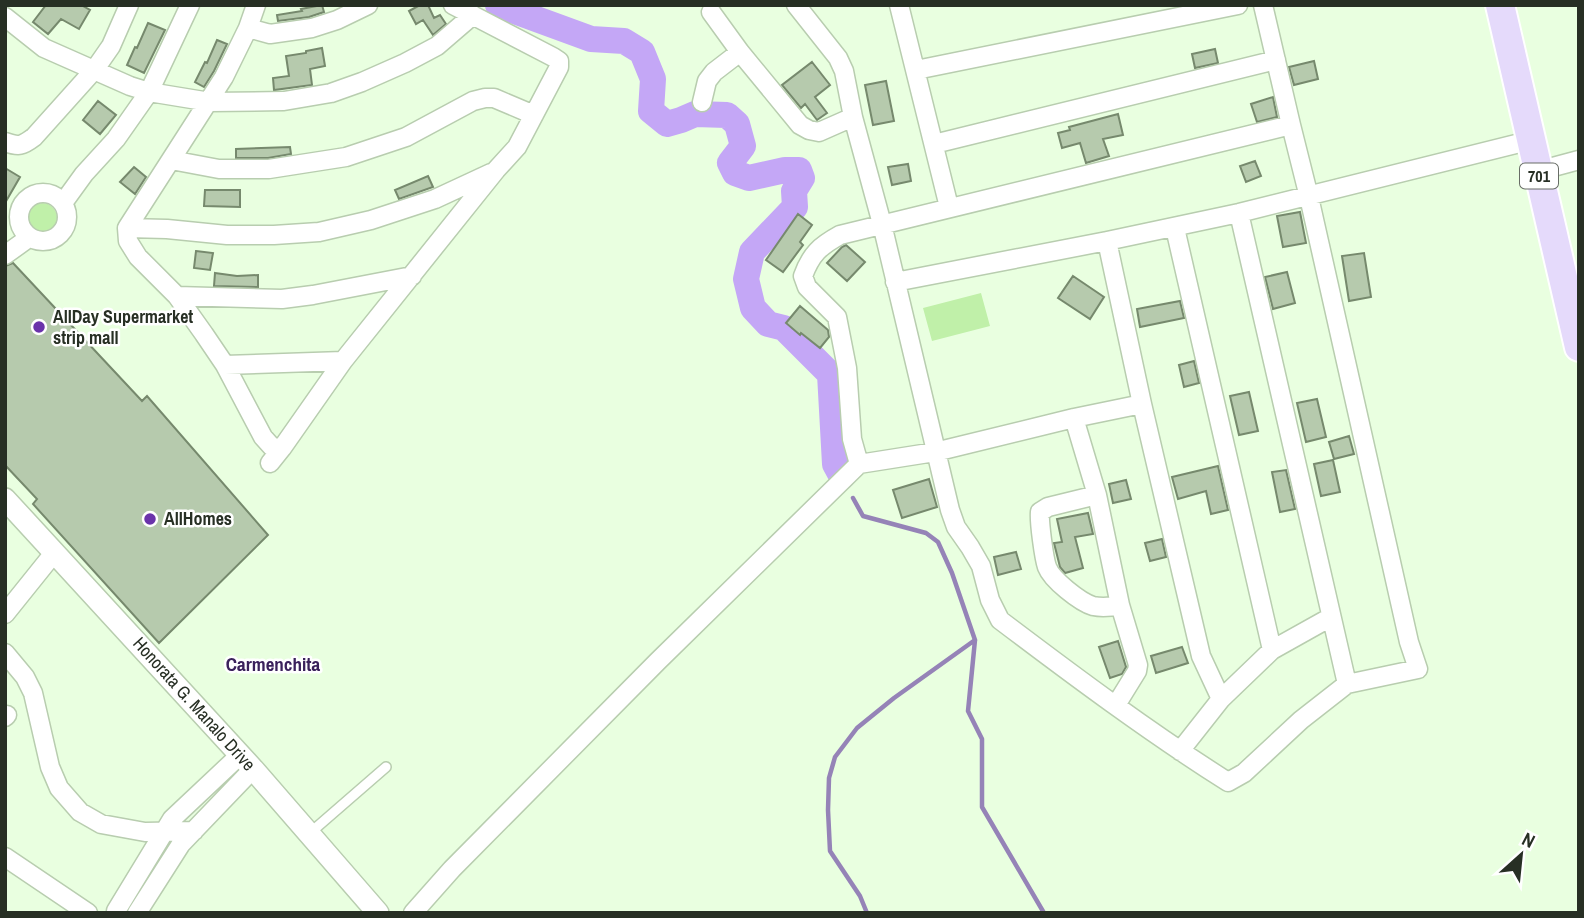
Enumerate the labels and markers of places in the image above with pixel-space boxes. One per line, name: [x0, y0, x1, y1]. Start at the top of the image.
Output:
place label: AllDay Supermarket strip mall: [53, 304, 193, 350]
marker: AllDay Supermarket strip mall: [31, 319, 47, 335]
place label: AllHomes: [164, 506, 232, 531]
marker: AllHomes: [142, 511, 158, 527]

